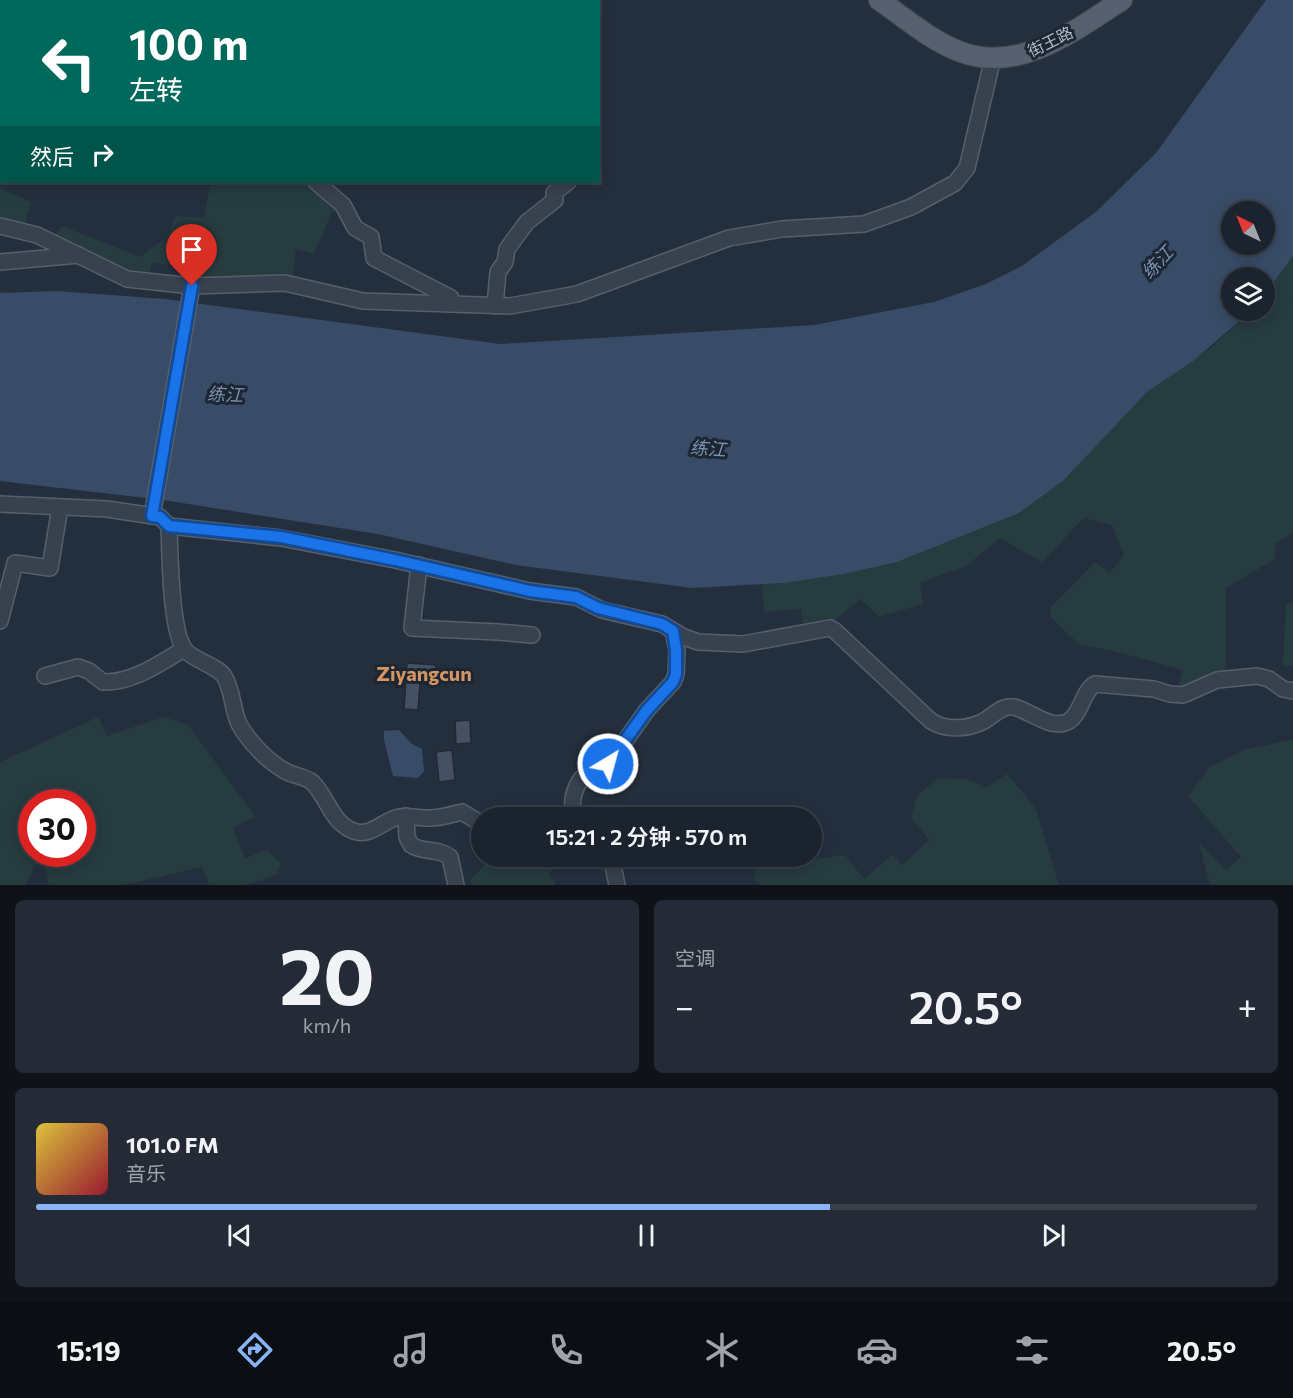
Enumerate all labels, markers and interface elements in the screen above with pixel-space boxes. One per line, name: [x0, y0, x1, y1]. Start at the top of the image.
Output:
text: 100 m: [129, 17, 249, 69]
street label: 街王路: [1024, 22, 1076, 60]
icon: left: [30, 24, 108, 102]
text: 左转: [129, 73, 183, 106]
icon: right: [86, 138, 119, 171]
text: 然后: [30, 143, 74, 170]
north arrow: [1221, 201, 1275, 255]
map controls: [1221, 201, 1275, 321]
pin: [166, 224, 217, 286]
icon: arrive: [175, 233, 208, 266]
water label: 练江: [1137, 240, 1179, 283]
button: layers: [1221, 267, 1275, 321]
water label: 练江: [207, 382, 245, 406]
water label: 练江: [689, 436, 729, 460]
district label: Ziyangcun: [376, 661, 472, 685]
position arrow: [576, 732, 640, 796]
speed limit sign: 30: [18, 789, 96, 867]
text: 15:21 · 2 分钟 · 570 m: [546, 823, 747, 850]
text: 20: [279, 926, 375, 1021]
text: 空调: [675, 946, 715, 970]
text: 20.5°: [909, 978, 1023, 1033]
text: −: [675, 985, 694, 1026]
text: +: [1238, 985, 1257, 1026]
text: km/h: [303, 1013, 351, 1037]
text: 101.0 FM: [126, 1131, 219, 1158]
text: 音乐: [126, 1161, 166, 1185]
icon: previous: [223, 1219, 256, 1252]
icon: pause: [630, 1219, 663, 1252]
icon: next: [1037, 1219, 1070, 1252]
icon: directions: [234, 1329, 276, 1371]
icon: music: [390, 1329, 432, 1371]
icon: phone: [545, 1329, 587, 1371]
icon: climate: [701, 1329, 743, 1371]
icon: car: [856, 1329, 898, 1371]
icon: filters: [1011, 1329, 1053, 1371]
text: 15:19: [57, 1334, 121, 1367]
text: 20.5°: [1167, 1334, 1236, 1367]

